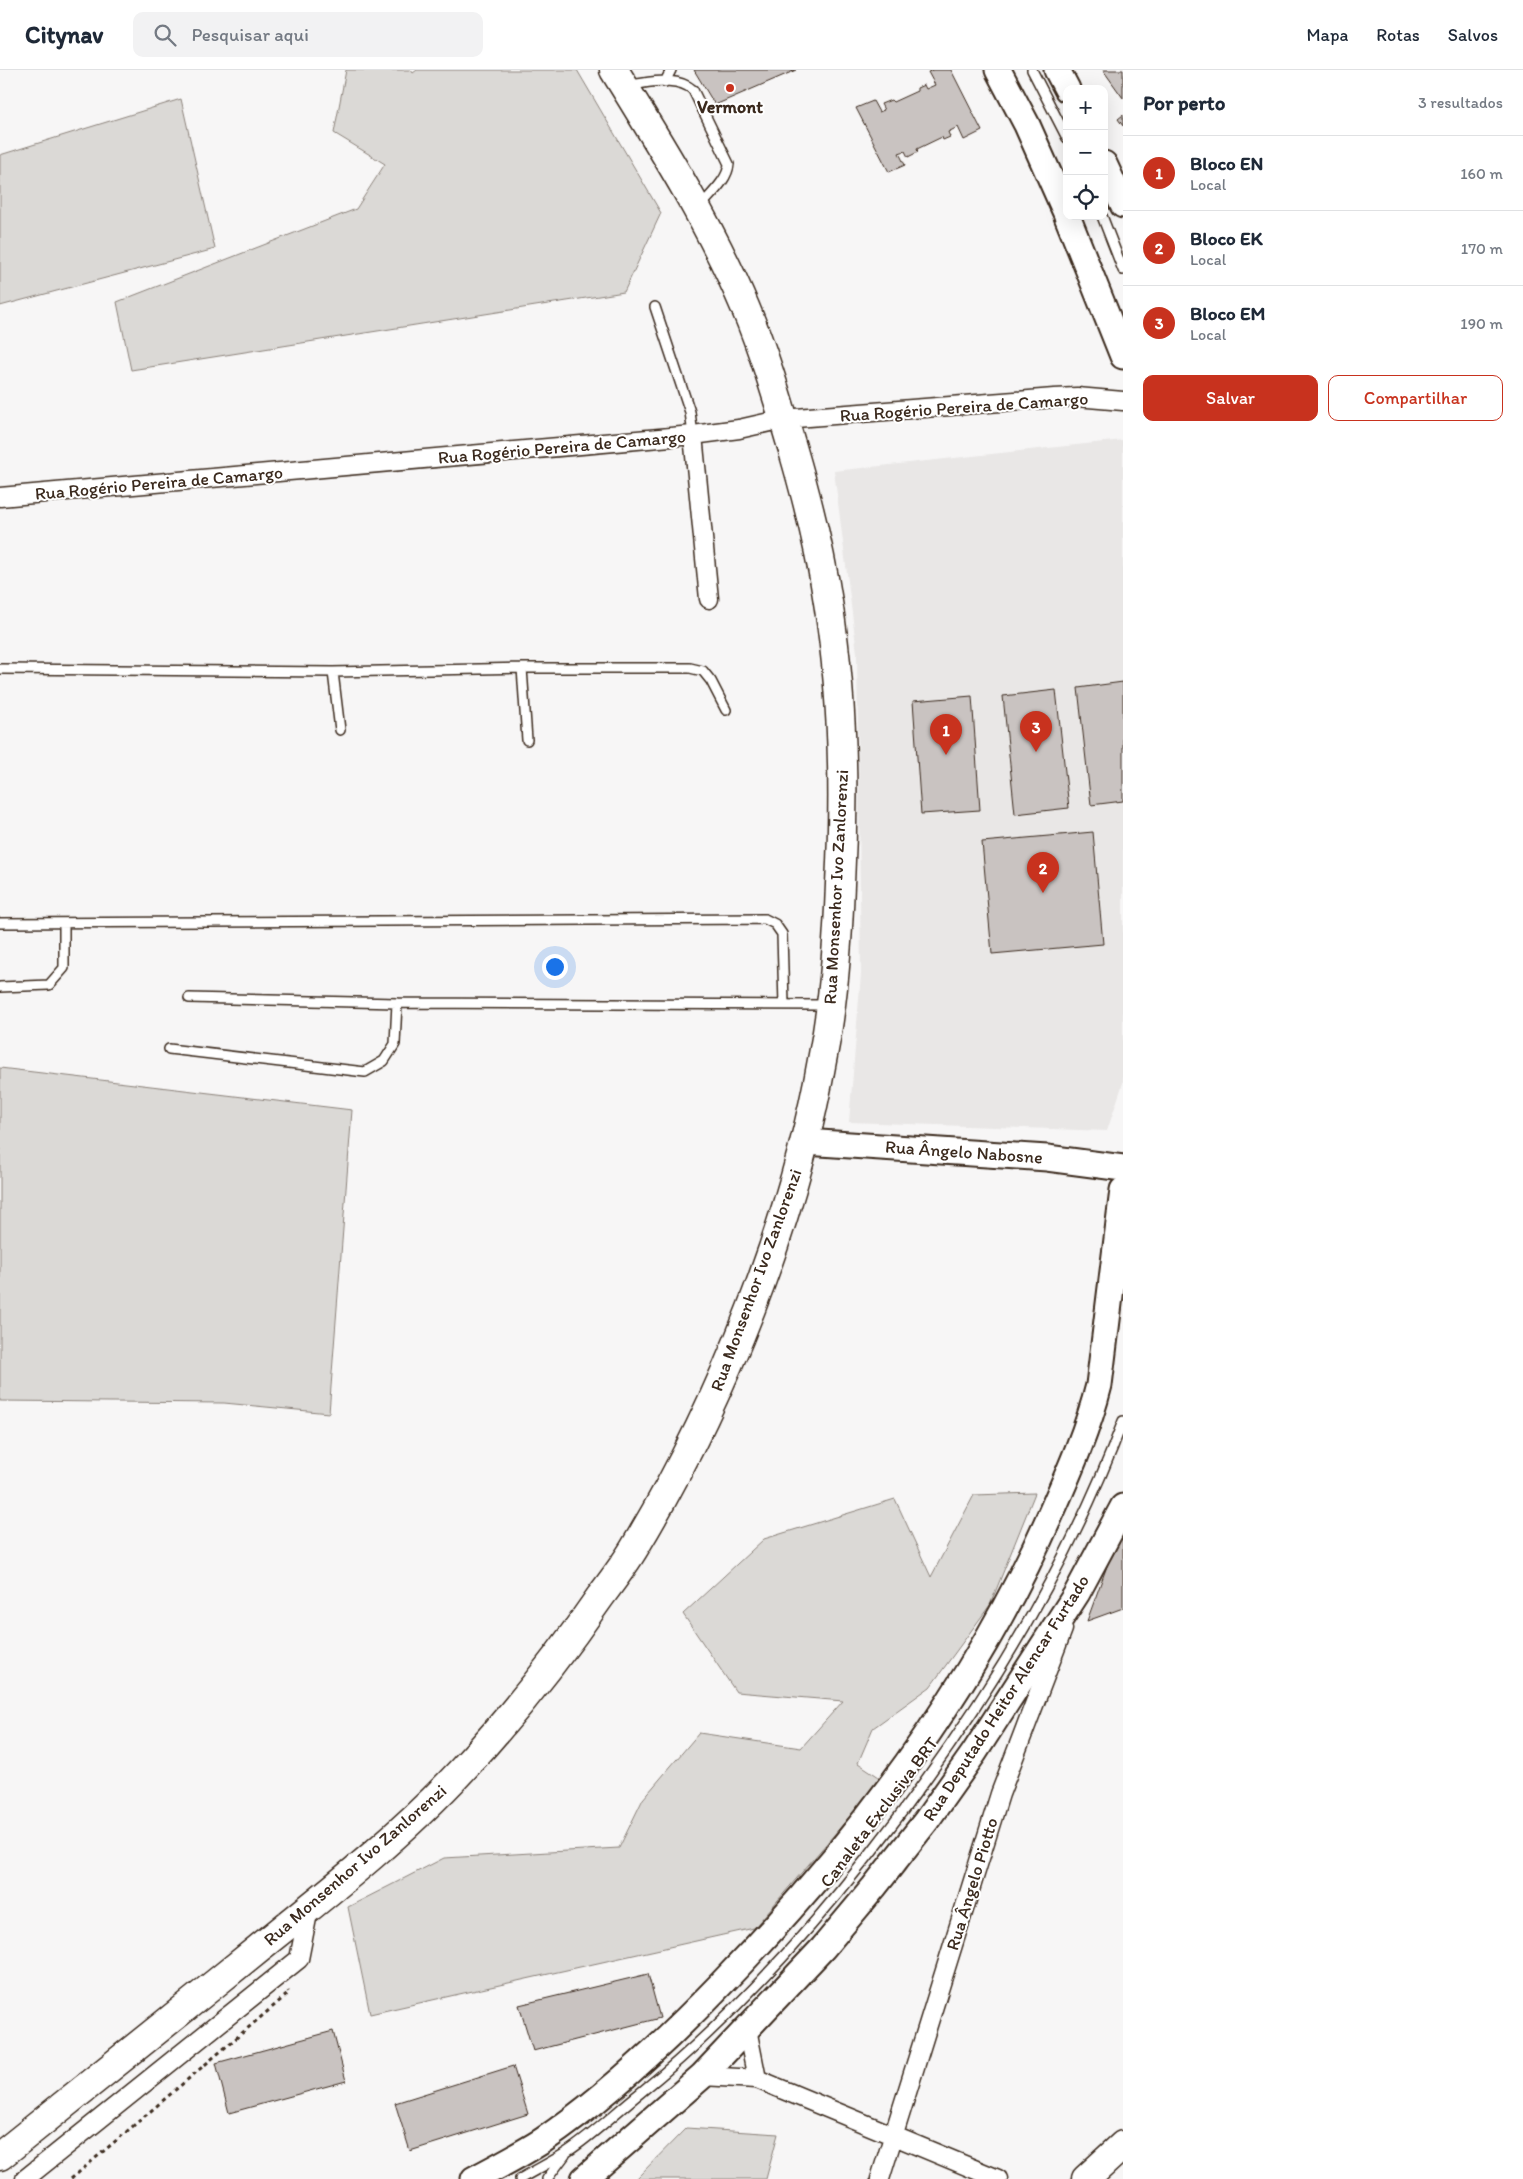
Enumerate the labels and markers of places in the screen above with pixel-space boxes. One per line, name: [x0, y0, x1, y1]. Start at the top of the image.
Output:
marker: Vermont: [724, 82, 736, 94]
place label: Vermont: [697, 96, 763, 118]
pin: 3: [1020, 711, 1052, 752]
pin: 1: [930, 714, 962, 755]
pin: 2: [1027, 852, 1059, 893]

